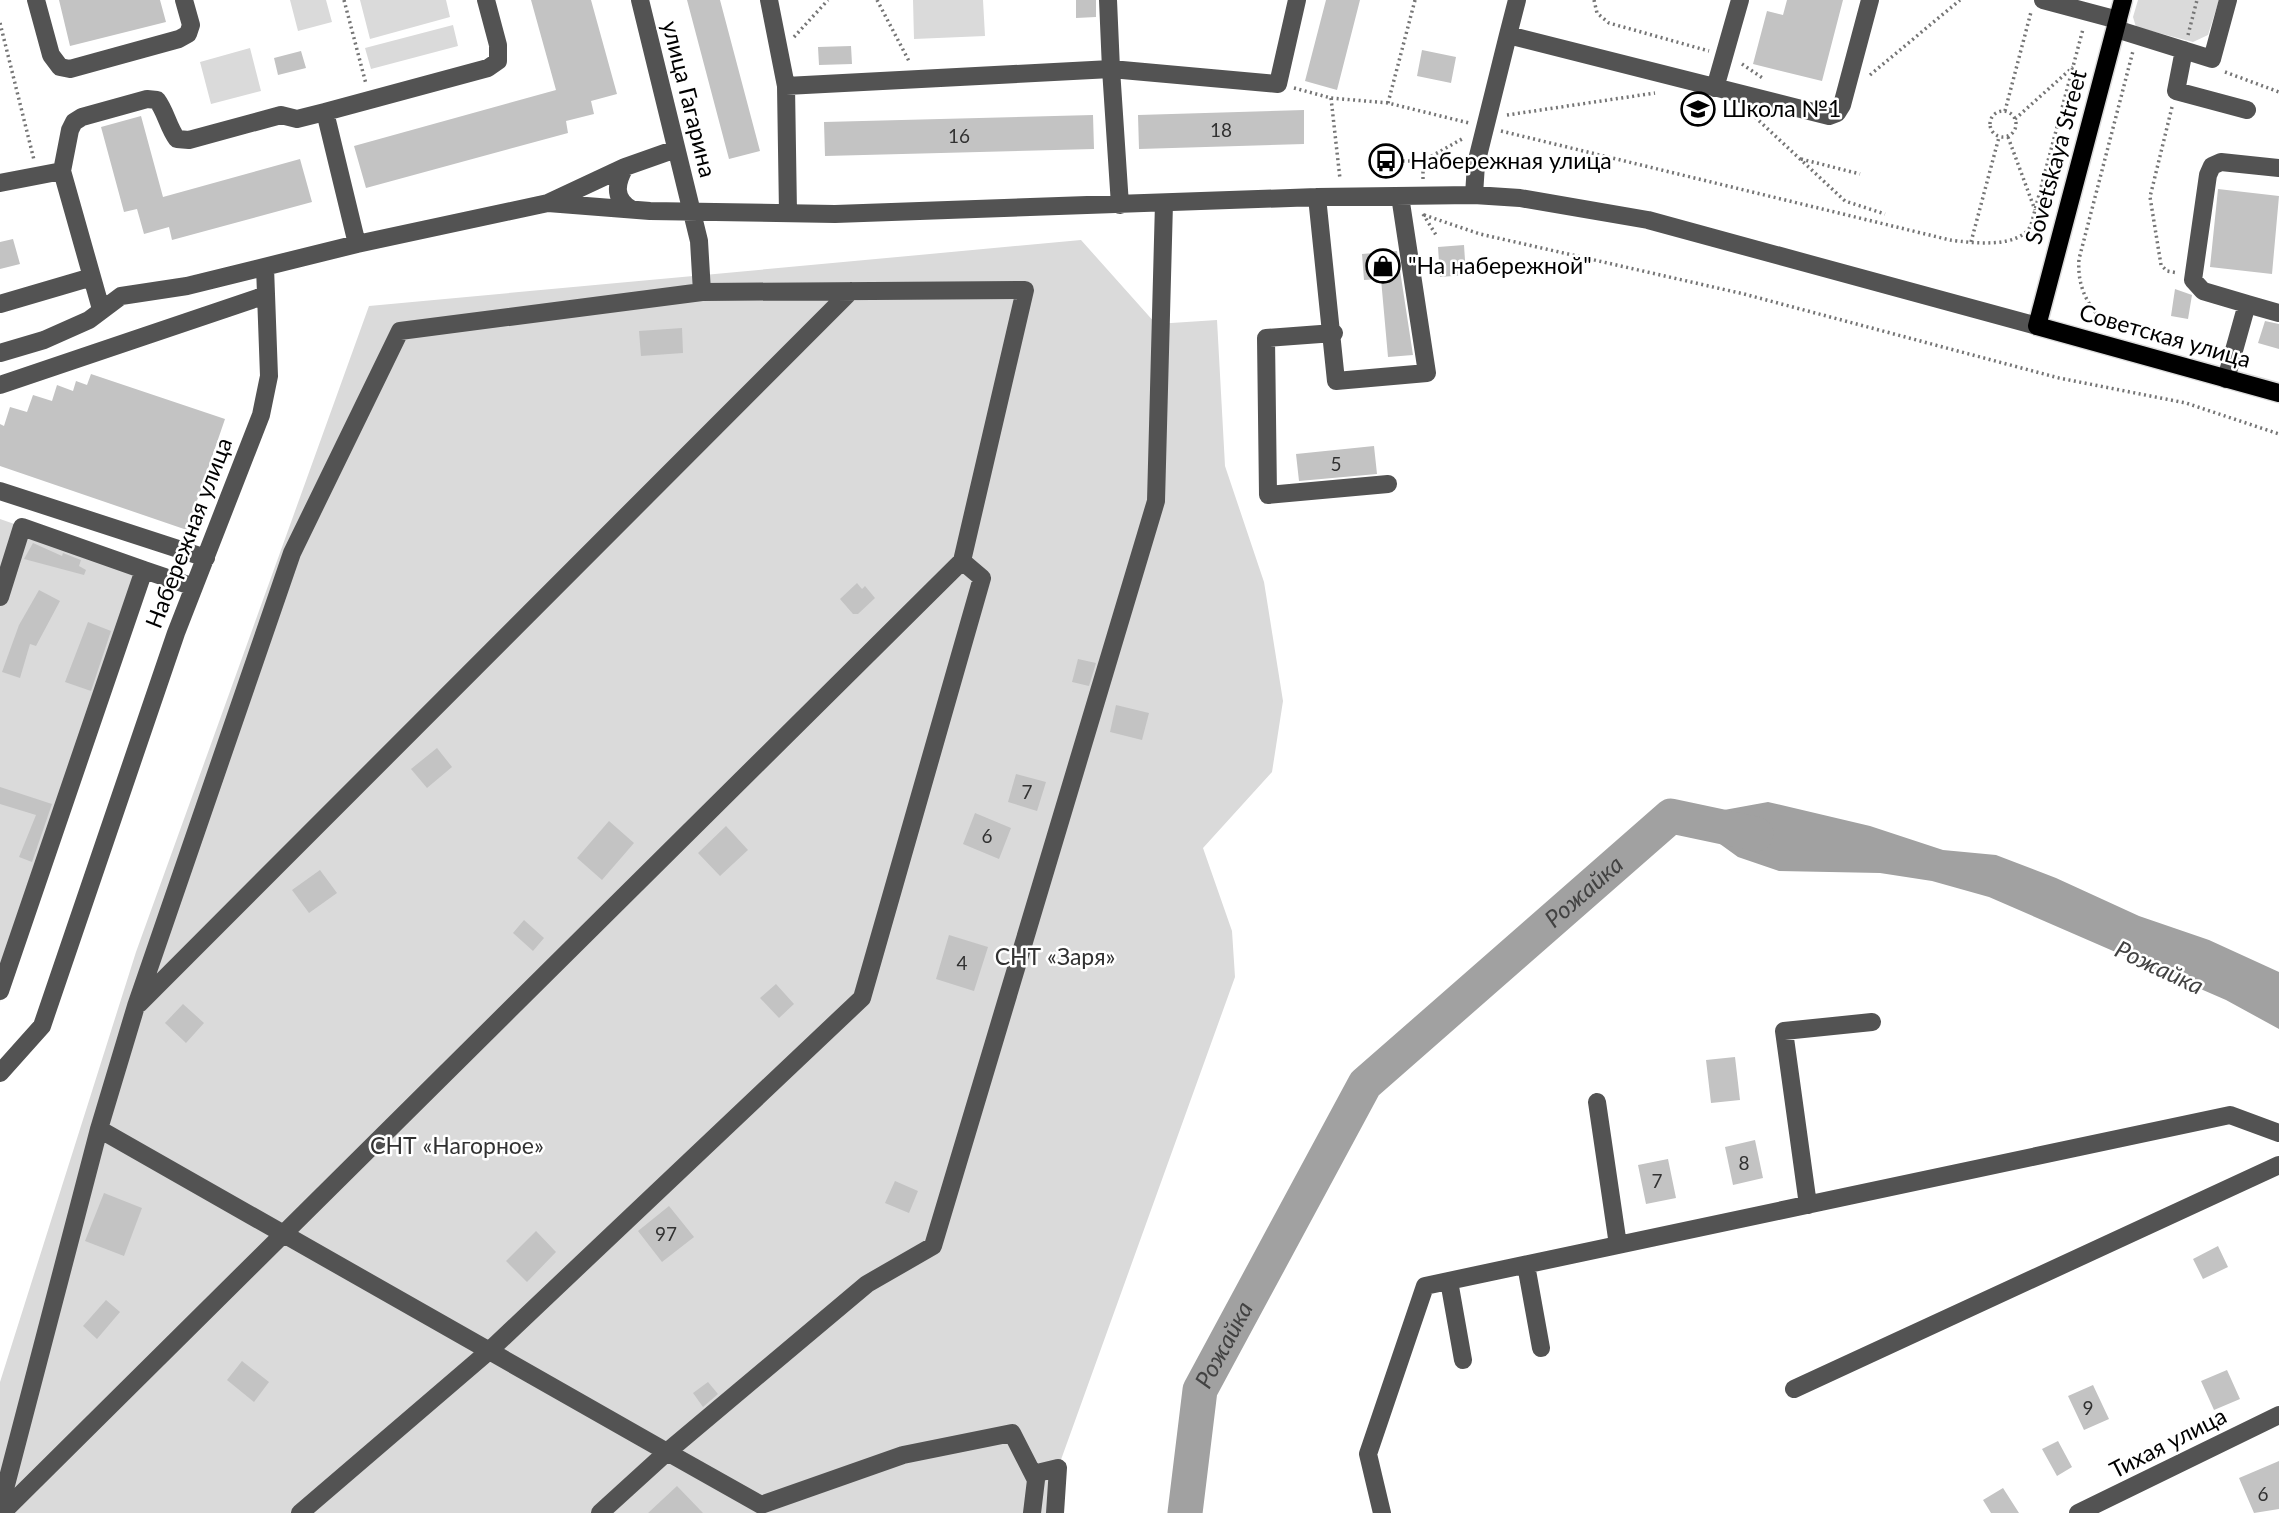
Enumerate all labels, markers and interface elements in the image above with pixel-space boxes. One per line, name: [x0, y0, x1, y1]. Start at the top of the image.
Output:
street label: улица Гагарина: [657, 18, 723, 180]
street label: Sovetskaya Street: [2018, 66, 2092, 247]
school or university icon: Школа №1: [1679, 90, 1717, 128]
place label: Школа №1: [1722, 94, 1841, 122]
house number: 18: [1210, 118, 1232, 141]
house number: 16: [948, 124, 970, 147]
bus stop icon: Набережная улица: [1367, 142, 1405, 180]
place label: Набережная улица: [1410, 146, 1612, 174]
shop icon: "На набережной": [1364, 247, 1402, 285]
place label: "На набережной": [1408, 251, 1592, 279]
street label: Советская улица: [2076, 297, 2254, 373]
street label: Набережная улица: [139, 433, 237, 632]
house number: 5: [1330, 452, 1342, 475]
house number: 7: [1021, 780, 1033, 803]
house number: 6: [981, 824, 993, 847]
water label: Рожайка: [1538, 849, 1628, 933]
water label: Рожайка: [2111, 934, 2208, 1000]
park label: СНТ «Заря»: [995, 942, 1115, 970]
house number: 4: [956, 951, 968, 974]
park label: СНТ «Нагорное»: [370, 1131, 544, 1159]
house number: 8: [1738, 1151, 1750, 1174]
house number: 7: [1651, 1169, 1663, 1192]
house number: 97: [655, 1222, 677, 1245]
water label: Рожайка: [1188, 1296, 1258, 1393]
house number: 9: [2082, 1396, 2094, 1419]
street label: Тихая улица: [2105, 1401, 2231, 1483]
house number: 6: [2257, 1482, 2269, 1505]

